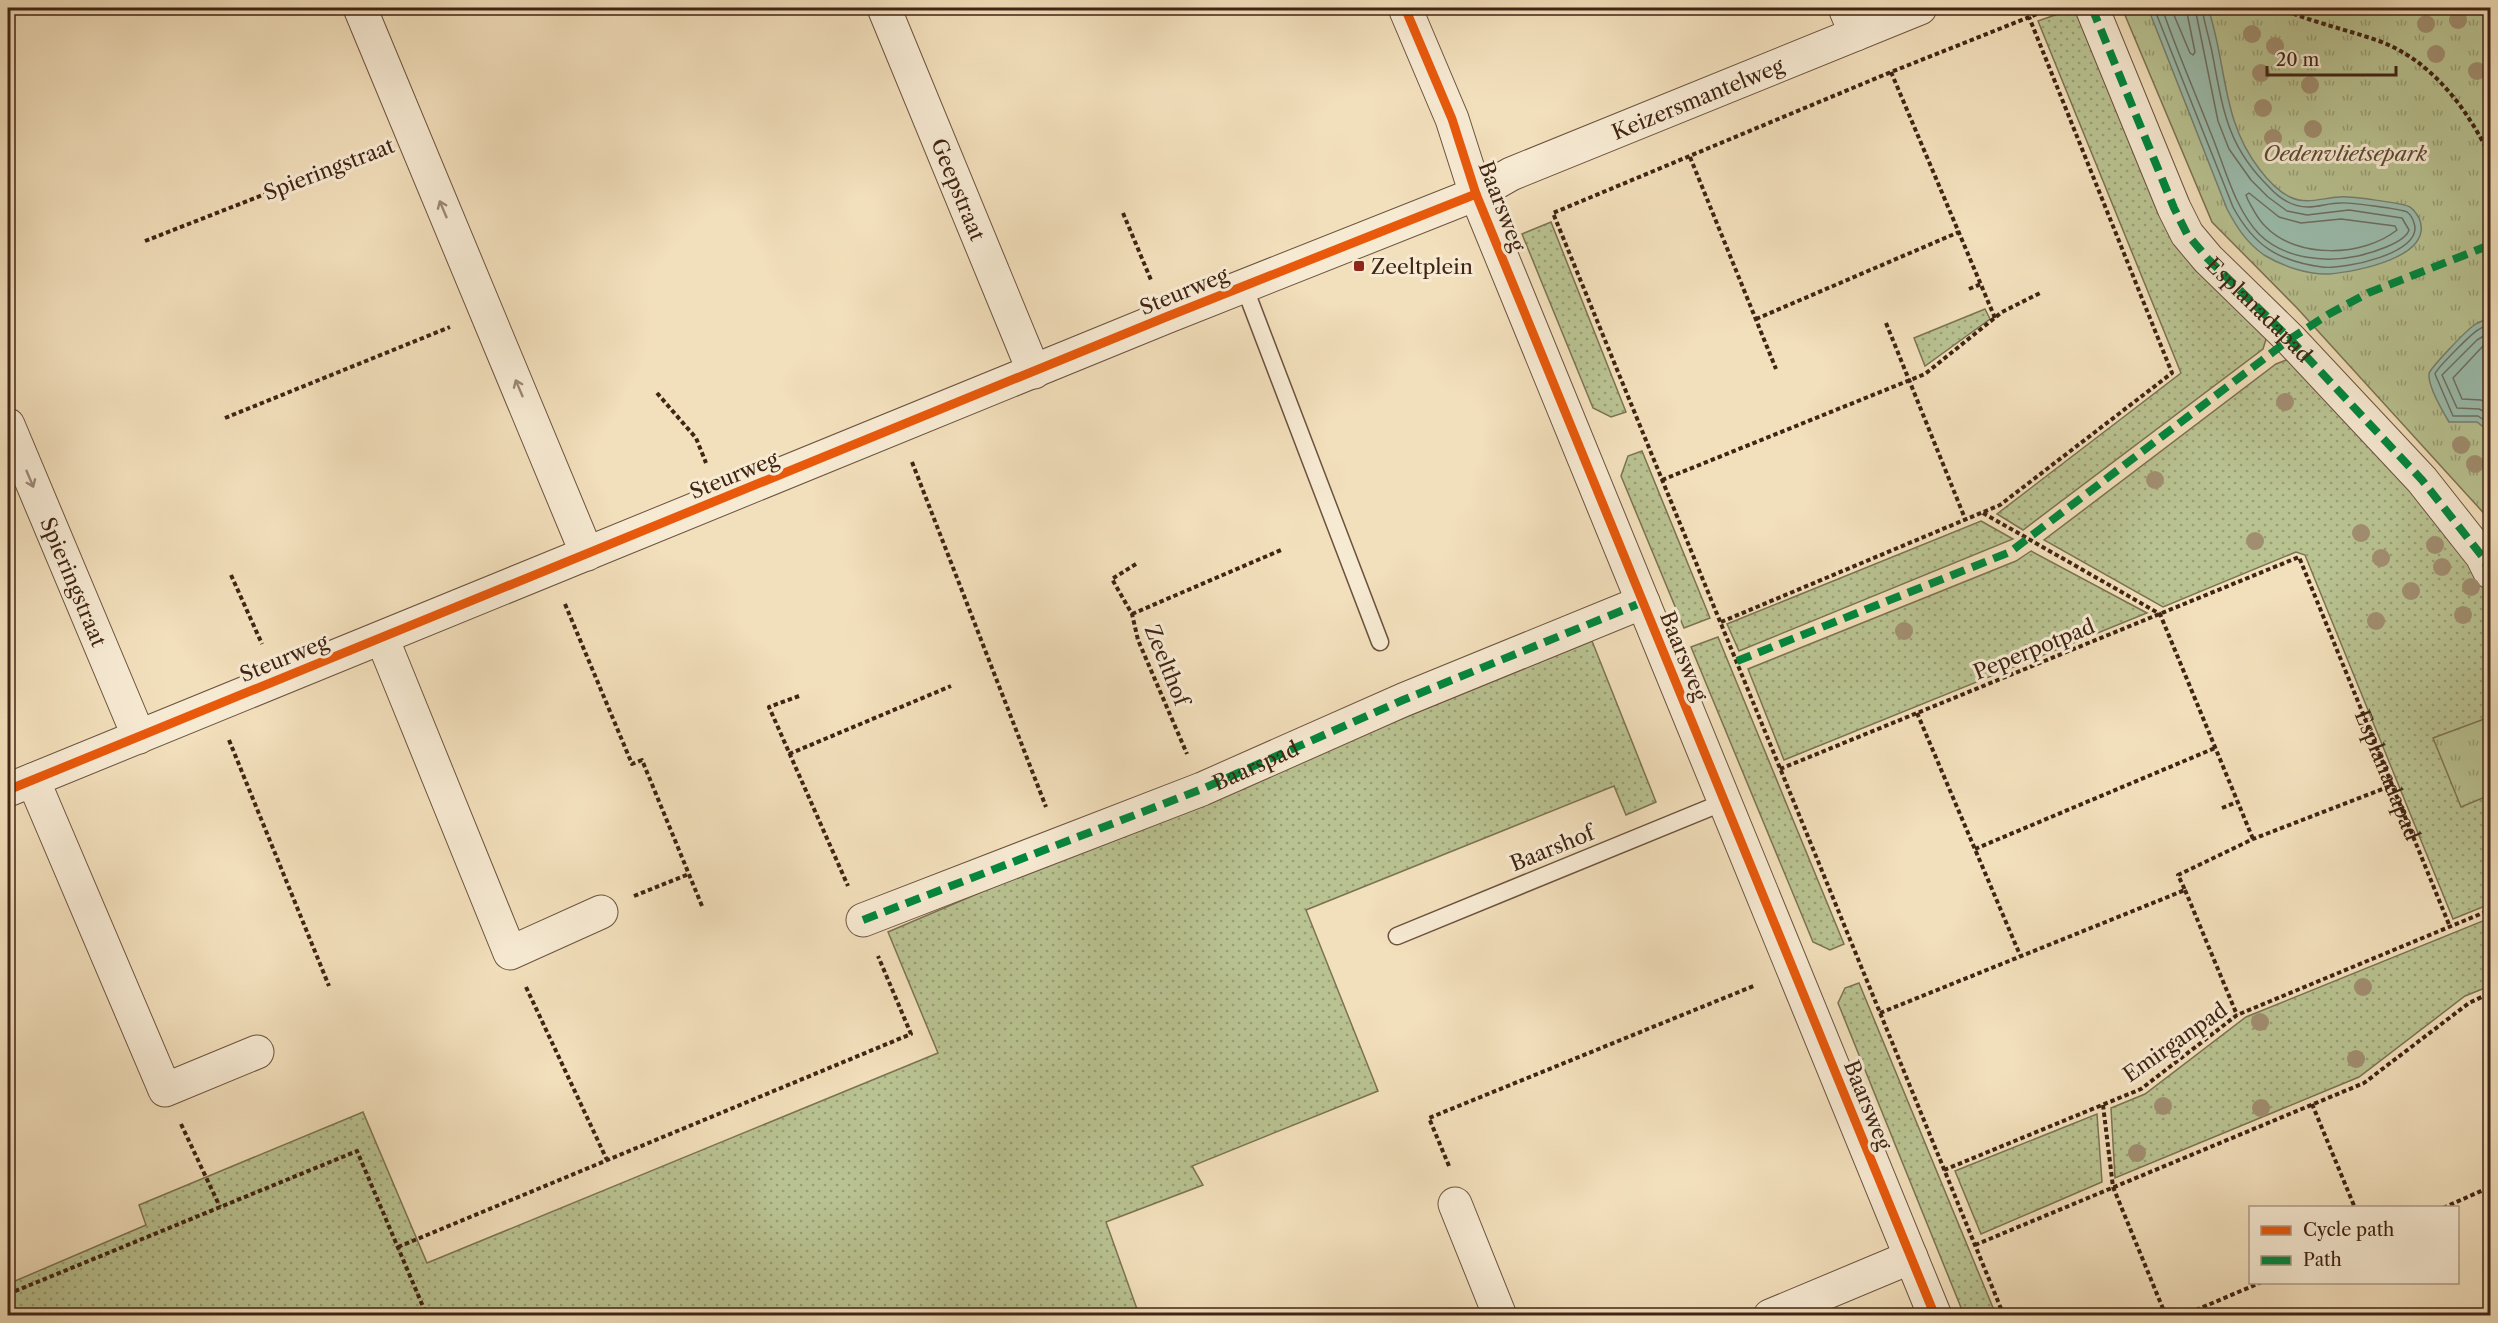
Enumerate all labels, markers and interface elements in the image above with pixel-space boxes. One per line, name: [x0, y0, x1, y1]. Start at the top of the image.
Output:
scale bar: [2267, 39, 2396, 77]
text: 20 m: [2276, 49, 2320, 71]
street label: Keizersmantelweg: [1608, 52, 1788, 144]
street label: Spieringstraat: [260, 132, 398, 205]
street label: Geepstraat: [927, 134, 991, 245]
park label: Oedenvlietsepark: [2263, 141, 2427, 166]
street label: Baarsweg: [1473, 157, 1531, 255]
one-way arrow: [437, 200, 448, 218]
street label: Esplanadapad: [2201, 252, 2318, 367]
place label: Zeeltplein: [1371, 254, 1473, 279]
marker: Zeeltplein: [1352, 259, 1366, 273]
street label: Steurweg: [1136, 262, 1233, 320]
one-way arrow: [513, 380, 524, 398]
street label: Steurweg: [686, 446, 783, 504]
one-way arrow: [25, 469, 36, 487]
street label: Spieringstraat: [36, 513, 112, 651]
street label: Baarsweg: [1655, 608, 1714, 705]
street label: Peperpotpad: [1970, 613, 2099, 685]
street label: Zeelthof: [1140, 621, 1195, 711]
street label: Steurweg: [236, 629, 333, 687]
street label: Esplanadapad: [2350, 706, 2426, 844]
street label: Baarspad: [1209, 735, 1303, 795]
street label: Baarshof: [1506, 819, 1600, 876]
street label: Emirganpad: [2118, 997, 2232, 1087]
street label: Baarsweg: [1839, 1057, 1898, 1154]
legend: [2249, 1206, 2459, 1284]
text: Cycle path: [2303, 1219, 2394, 1241]
text: Path: [2303, 1249, 2342, 1271]

